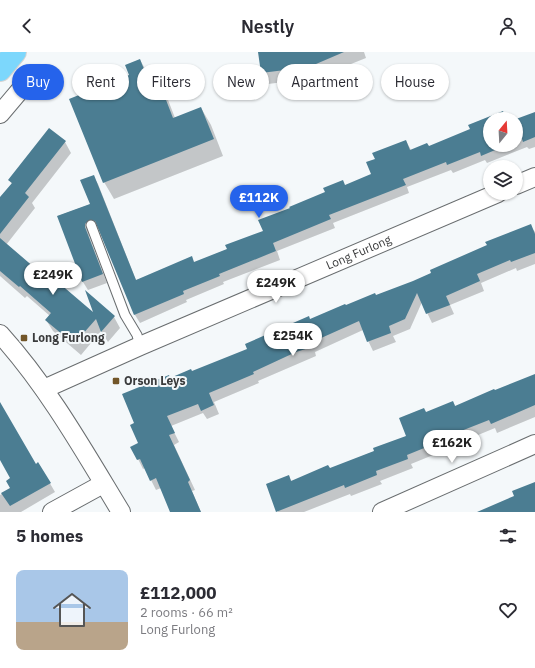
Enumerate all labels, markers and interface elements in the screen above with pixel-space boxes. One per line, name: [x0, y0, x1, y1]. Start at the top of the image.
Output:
icon: back: [16, 15, 38, 37]
text: Nestly: [241, 15, 294, 38]
icon: person: [497, 15, 519, 37]
chip: Buy: [12, 64, 64, 100]
chip: Rent: [72, 64, 129, 100]
chip: Filters: [137, 64, 205, 100]
chip: New: [213, 64, 269, 100]
chip: Apartment: [277, 64, 373, 100]
chip: House: [381, 64, 449, 100]
north arrow: [483, 112, 523, 152]
map controls: [483, 112, 523, 200]
button: layers: [483, 160, 523, 200]
pin: £112K: [231, 185, 287, 219]
text: £112K: [239, 189, 279, 206]
street label: Long Furlong: [324, 231, 394, 273]
pin: £249K: [25, 262, 81, 296]
text: £249K: [33, 266, 73, 283]
pin: £249K: [248, 270, 304, 304]
text: £249K: [256, 274, 296, 291]
pin: £254K: [265, 323, 321, 357]
text: £254K: [273, 327, 313, 344]
place label: Long Furlong: [32, 330, 105, 345]
marker: Long Furlong: [19, 333, 29, 343]
place label: Orson Leys: [124, 373, 185, 388]
marker: Orson Leys: [111, 376, 121, 386]
pin: £162K: [424, 430, 480, 464]
text: £162K: [432, 434, 472, 451]
text: 5 homes: [16, 525, 83, 547]
icon: filters: [497, 525, 519, 547]
text: £112,000: [140, 582, 216, 604]
icon: home: [48, 586, 96, 634]
icon: heart: [497, 599, 519, 621]
text: 2 rooms · 66 m²: [140, 604, 233, 621]
text: Long Furlong: [140, 621, 215, 638]

